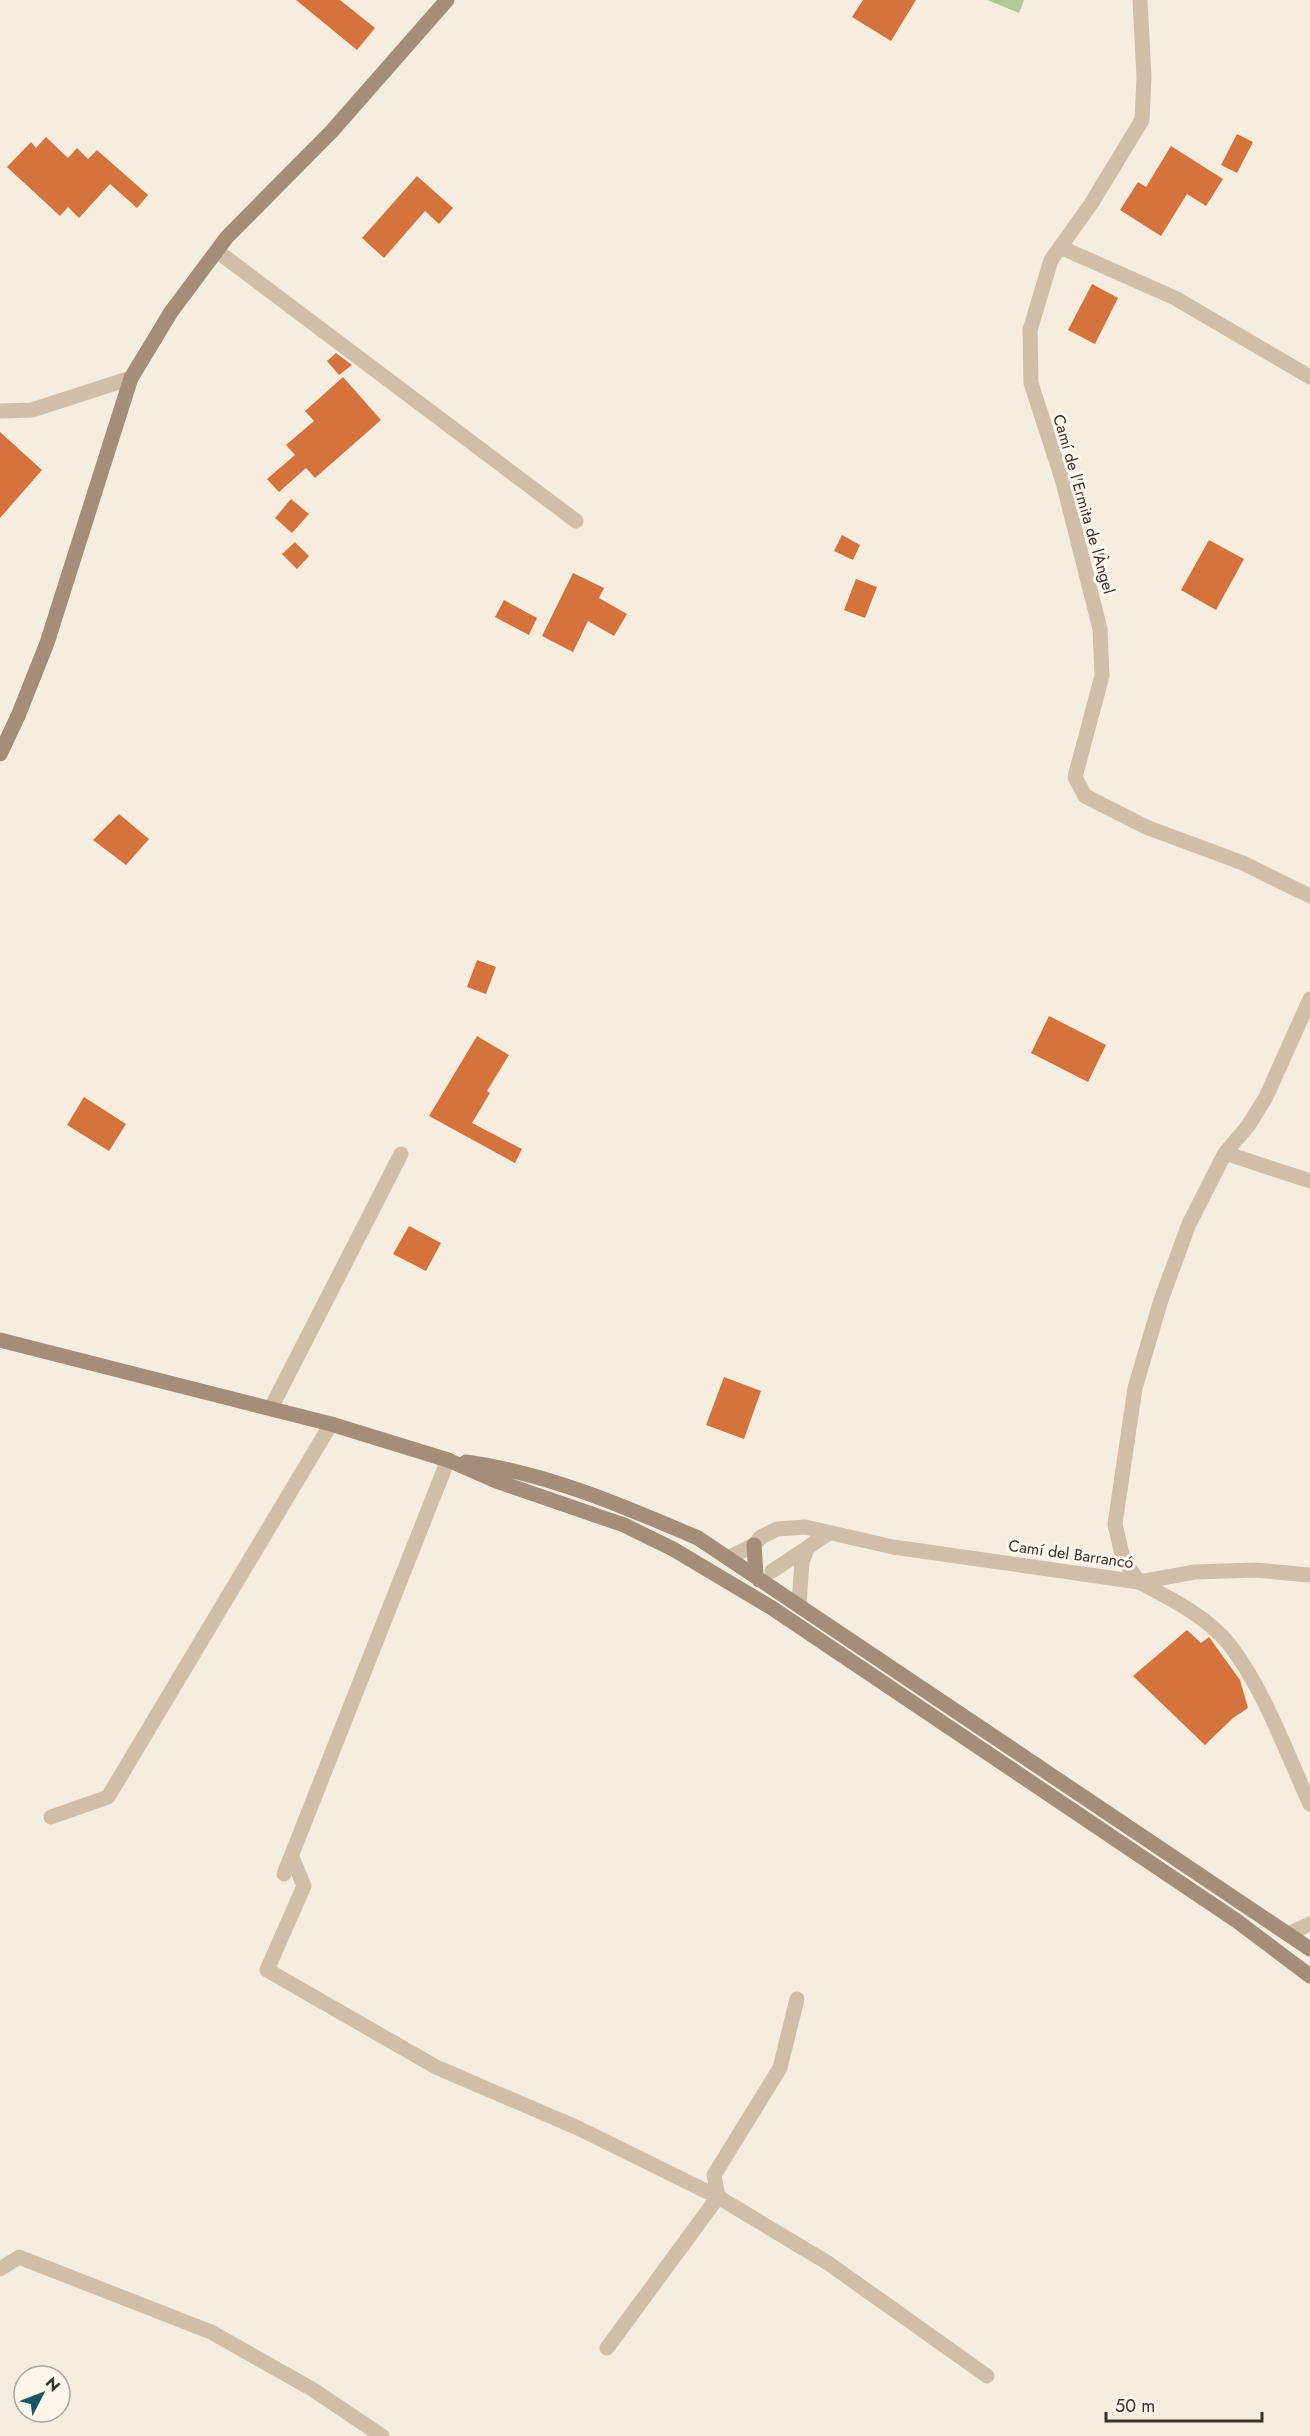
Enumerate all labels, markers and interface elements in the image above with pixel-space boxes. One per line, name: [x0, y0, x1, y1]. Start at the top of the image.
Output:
street label: Camí de l'Ermita de l'Àngel: [1047, 412, 1121, 596]
street label: Camí del Barrancó: [1007, 1534, 1135, 1574]
north arrow: [12, 2364, 72, 2424]
text: N: [40, 2372, 66, 2397]
scale bar: [1106, 2385, 1262, 2423]
text: 50 m: [1115, 2393, 1155, 2419]

